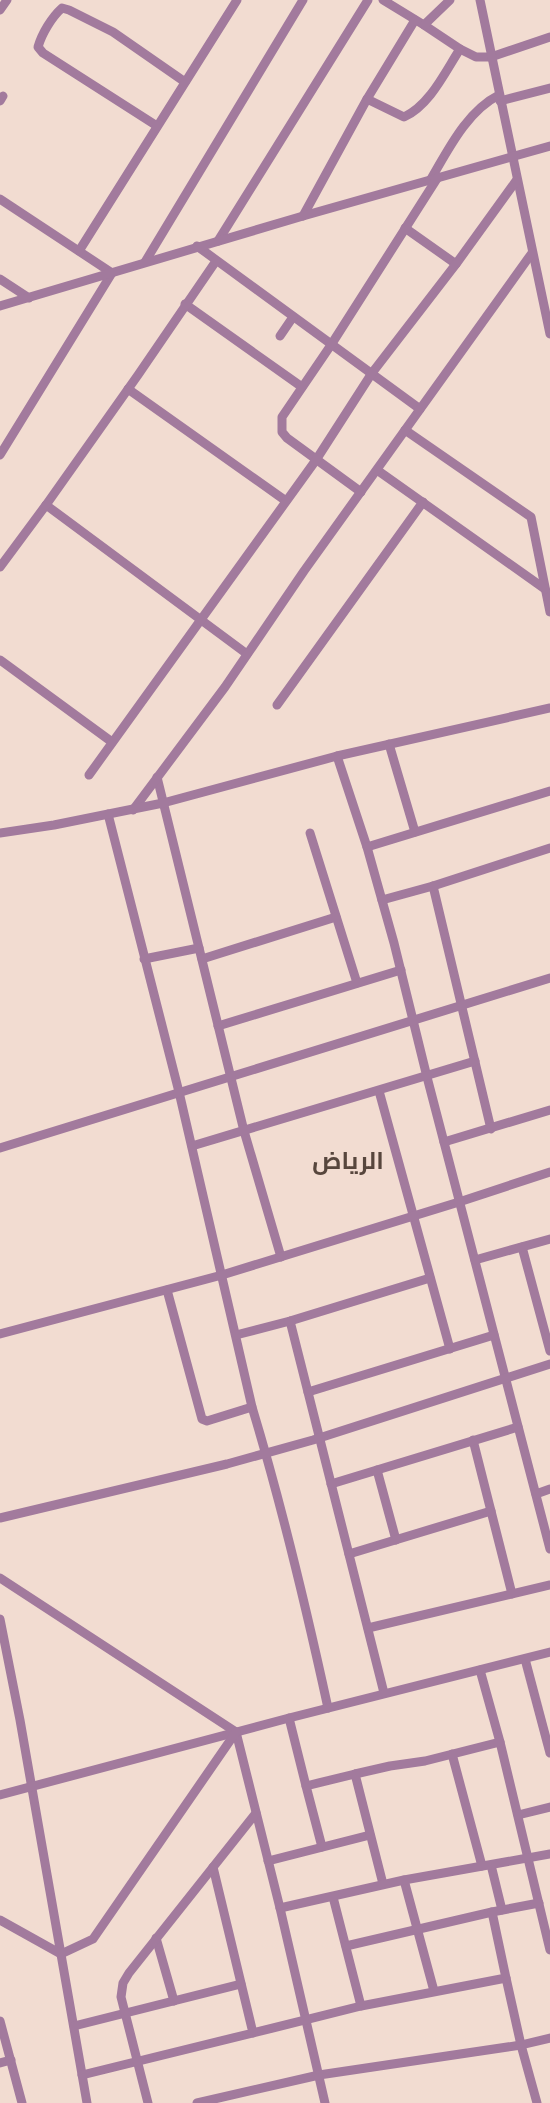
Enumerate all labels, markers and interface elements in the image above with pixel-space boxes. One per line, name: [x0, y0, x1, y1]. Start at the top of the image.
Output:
district label: الرياض: [312, 1150, 384, 1175]

